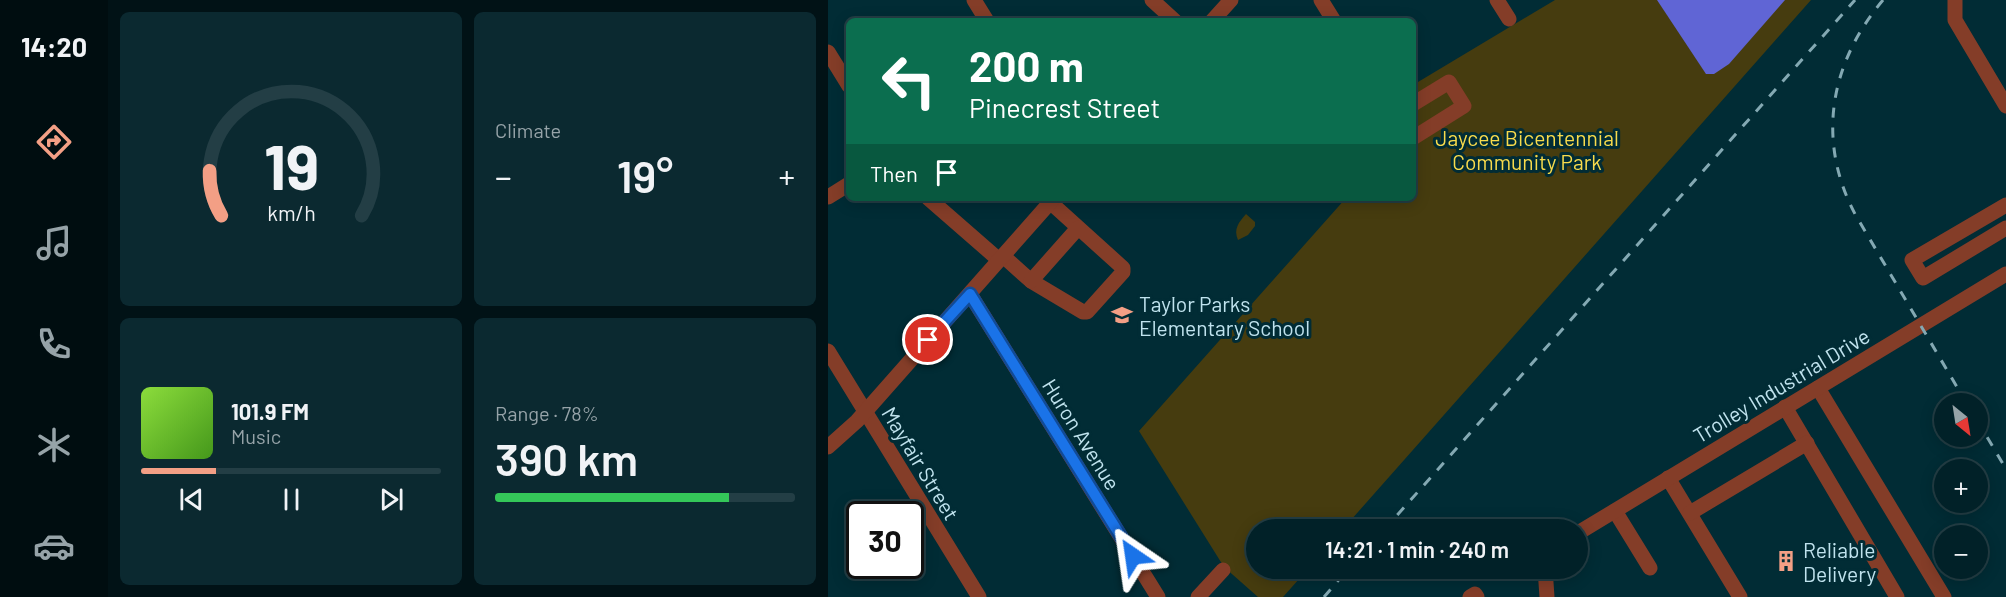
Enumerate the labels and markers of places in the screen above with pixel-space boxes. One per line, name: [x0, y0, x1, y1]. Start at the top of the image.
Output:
place label: Taylor Parks Elementary School: [1139, 291, 1310, 340]
school or university icon: Taylor Parks Elementary School: [1110, 303, 1134, 327]
pin: [902, 314, 953, 365]
place label: Reliable Delivery: [1803, 537, 1876, 586]
building icon: Reliable Delivery: [1774, 549, 1798, 573]

